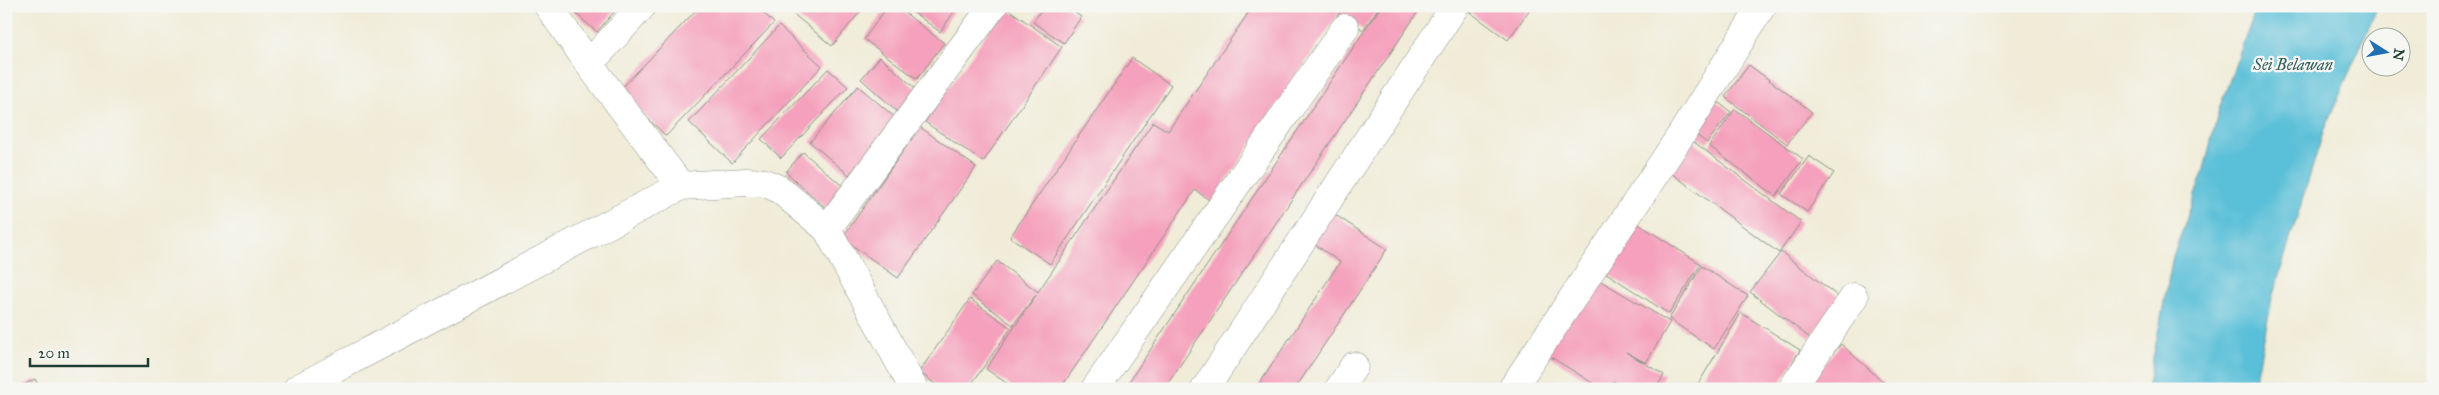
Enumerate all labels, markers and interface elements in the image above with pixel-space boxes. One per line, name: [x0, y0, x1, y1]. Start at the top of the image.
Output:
north arrow: [2362, 28, 2412, 78]
text: N: [2389, 47, 2408, 62]
water label: Sei Belawan: [2252, 55, 2334, 74]
scale bar: [30, 335, 148, 367]
text: 20 m: [38, 344, 70, 362]

